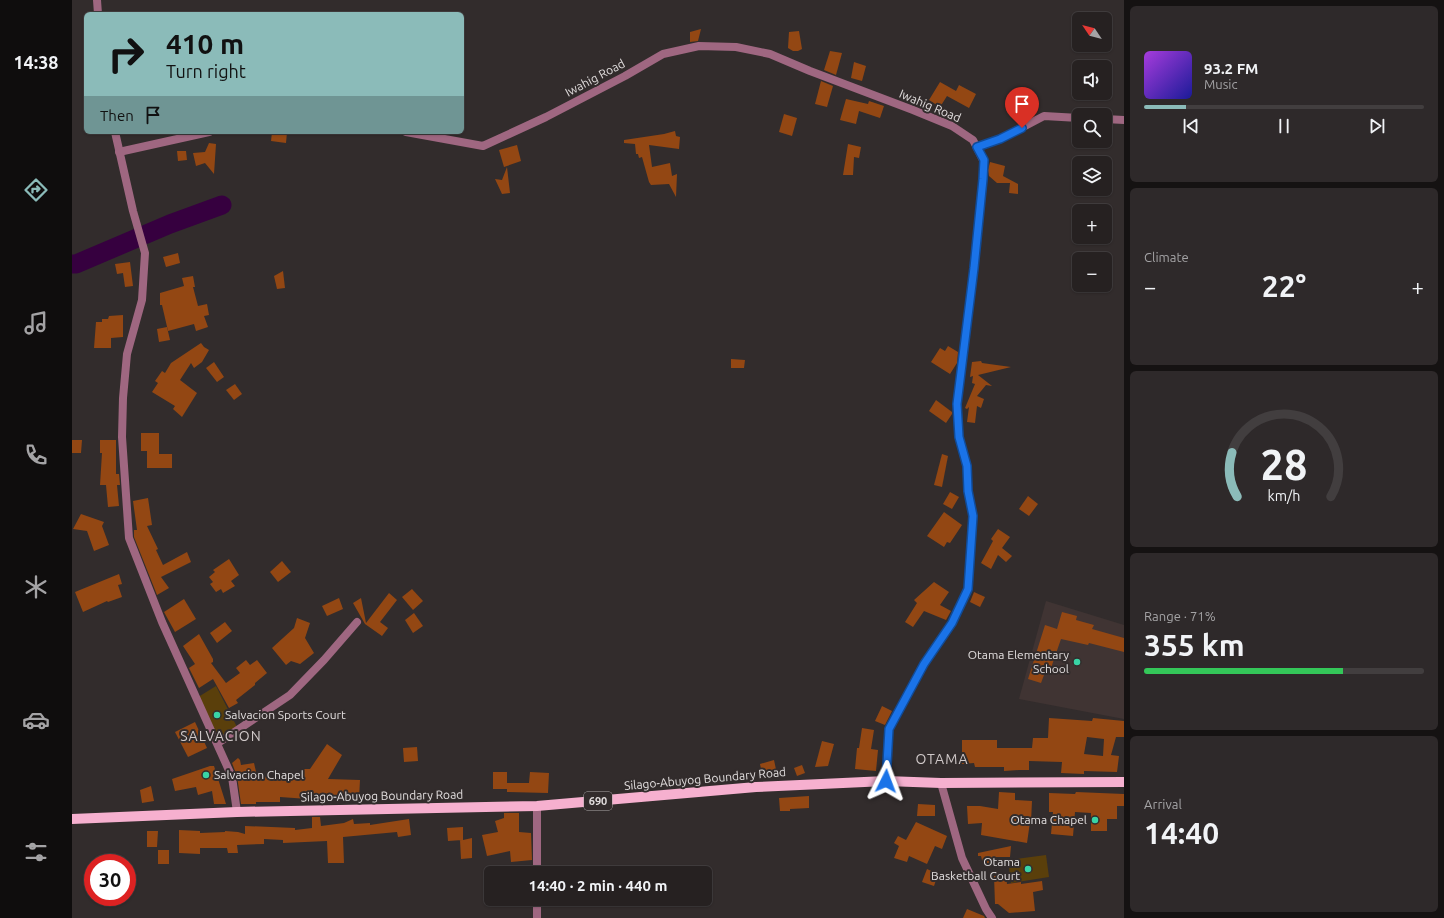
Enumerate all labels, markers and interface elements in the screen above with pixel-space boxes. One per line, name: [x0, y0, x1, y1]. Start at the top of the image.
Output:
north arrow: [1072, 12, 1112, 52]
map controls: [1072, 12, 1112, 292]
icon: right: [100, 28, 152, 80]
text: 410 m: [166, 28, 244, 59]
text: 14:38: [13, 52, 59, 72]
street label: Iwahig Road: [563, 56, 627, 99]
button: sound: [1072, 60, 1112, 100]
text: 93.2 FM: [1204, 60, 1258, 77]
text: Turn right: [166, 61, 246, 81]
text: Music: [1204, 77, 1238, 91]
street label: Iwahig Road: [897, 87, 963, 124]
pin: [1005, 87, 1039, 128]
icon: arrive: [1011, 93, 1033, 115]
icon: arrive: [142, 104, 164, 126]
text: Then: [100, 107, 134, 124]
button: search: [1072, 108, 1112, 148]
icon: previous: [1180, 115, 1202, 137]
icon: pause: [1273, 115, 1295, 137]
icon: next: [1366, 115, 1388, 137]
button: layers: [1072, 156, 1112, 196]
icon: directions: [22, 176, 50, 204]
button: +: [1072, 204, 1112, 244]
text: Climate: [1144, 250, 1189, 264]
button: −: [1072, 252, 1112, 292]
text: 22°: [1262, 269, 1306, 303]
text: −: [1144, 274, 1156, 299]
text: +: [1412, 274, 1424, 299]
icon: music: [22, 309, 50, 337]
icon: phone: [22, 441, 50, 469]
text: 28: [1261, 441, 1307, 488]
text: km/h: [1268, 488, 1300, 504]
icon: climate: [22, 573, 50, 601]
text: Range · 71%: [1144, 609, 1216, 623]
text: 355 km: [1144, 628, 1245, 662]
place label: Otama Elementary School: [968, 648, 1069, 675]
marker: Otama Elementary School: [1072, 657, 1082, 667]
icon: car: [22, 706, 50, 734]
place label: Salvacion Sports Court: [225, 708, 346, 721]
marker: Salvacion Sports Court: [212, 710, 222, 720]
district label: SALVACION: [180, 728, 262, 744]
district label: OTAMA: [915, 751, 969, 767]
position arrow: [865, 760, 907, 802]
street label: Silago-Abuyog Boundary Road: [623, 765, 786, 792]
place label: Salvacion Chapel: [214, 768, 304, 781]
marker: Salvacion Chapel: [201, 770, 211, 780]
street label: Silago-Abuyog Boundary Road: [301, 788, 463, 803]
road number: 690: [584, 792, 612, 810]
text: Arrival: [1144, 797, 1182, 811]
place label: Otama Chapel: [1010, 813, 1087, 826]
marker: Otama Chapel: [1090, 815, 1100, 825]
text: 14:40: [1144, 816, 1219, 850]
icon: filters: [22, 838, 50, 866]
speed limit sign: 30: [84, 854, 136, 906]
place label: Otama Basketball Court: [931, 855, 1020, 882]
marker: Otama Basketball Court: [1023, 864, 1033, 874]
text: 14:40 · 2 min · 440 m: [529, 877, 667, 894]

